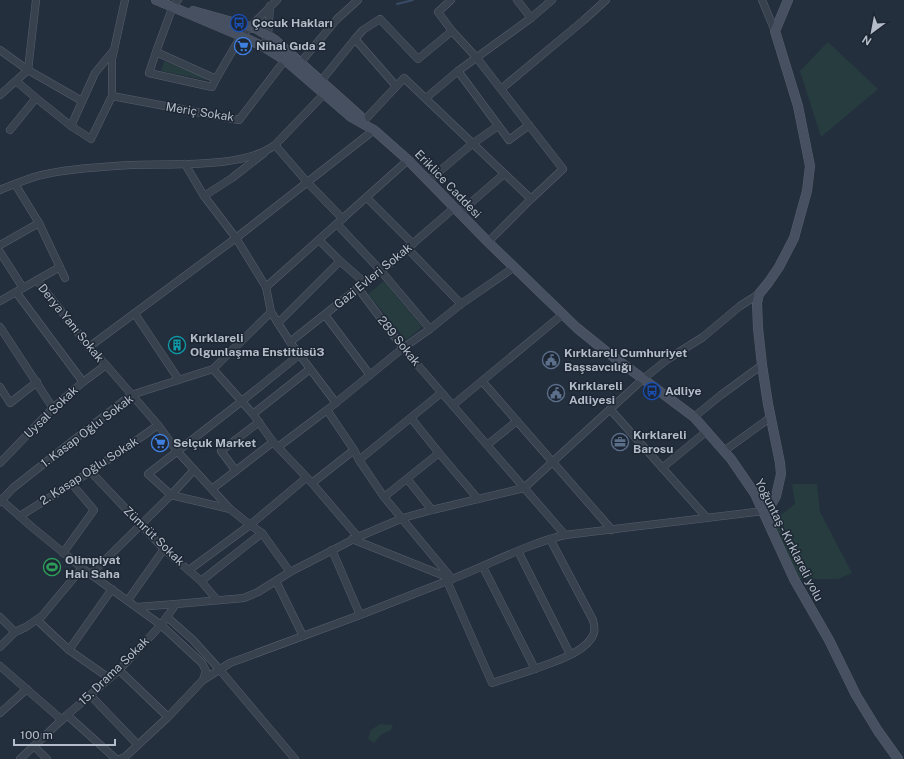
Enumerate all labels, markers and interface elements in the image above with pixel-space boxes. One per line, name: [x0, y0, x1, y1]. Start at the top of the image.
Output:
north arrow: [852, 12, 892, 52]
bus stop icon: Çocuk Hakları: [229, 13, 249, 33]
place label: Çocuk Hakları: [252, 16, 333, 30]
text: N: [860, 33, 874, 48]
supermarket icon: Nihal Gıda 2: [233, 36, 253, 56]
place label: Nihal Gıda 2: [256, 39, 326, 53]
street label: Meriç Sokak: [165, 100, 235, 124]
street label: Eriklice Caddesi: [412, 147, 484, 221]
street label: Gazi Evleri Sokak: [331, 240, 415, 312]
street label: Derya Yanı Sokak: [35, 281, 107, 365]
street label: 289 Sokak: [375, 313, 423, 369]
place label: Kırklareli Olgunlaşma Enstitüsü3: [190, 331, 325, 359]
building icon: Kırklareli Olgunlaşma Enstitüsü3: [167, 335, 187, 355]
place label: Kırklareli Cumhuriyet Başsavcılığı: [564, 346, 687, 374]
public building icon: Kırklareli Cumhuriyet Başsavcılığı: [541, 350, 561, 370]
place label: Kırklareli Adliyesi: [569, 379, 622, 407]
bus stop icon: Adliye: [642, 381, 662, 401]
street label: Uysal Sokak: [21, 383, 81, 441]
public building icon: Kırklareli Adliyesi: [546, 383, 566, 403]
place label: Adliye: [665, 384, 702, 398]
street label: 1. Kasap Oğlu Sokak: [38, 392, 136, 470]
place label: Kırklareli Barosu: [633, 428, 686, 456]
office icon: Kırklareli Barosu: [610, 432, 630, 452]
supermarket icon: Selçuk Market: [150, 433, 170, 453]
street label: 2. Kasap Oğlu Sokak: [37, 434, 141, 508]
place label: Selçuk Market: [173, 436, 256, 450]
street label: Yoğuntaş - Kırklareli yolu: [752, 476, 826, 604]
street label: Zümrüt Sokak: [121, 504, 187, 569]
place label: Olimpiyat Halı Saha: [65, 553, 120, 581]
sports icon: Olimpiyat Halı Saha: [42, 557, 62, 577]
street label: 15. Drama Sokak: [76, 634, 152, 708]
scale bar: [14, 721, 115, 747]
text: 100 m: [20, 728, 53, 742]

